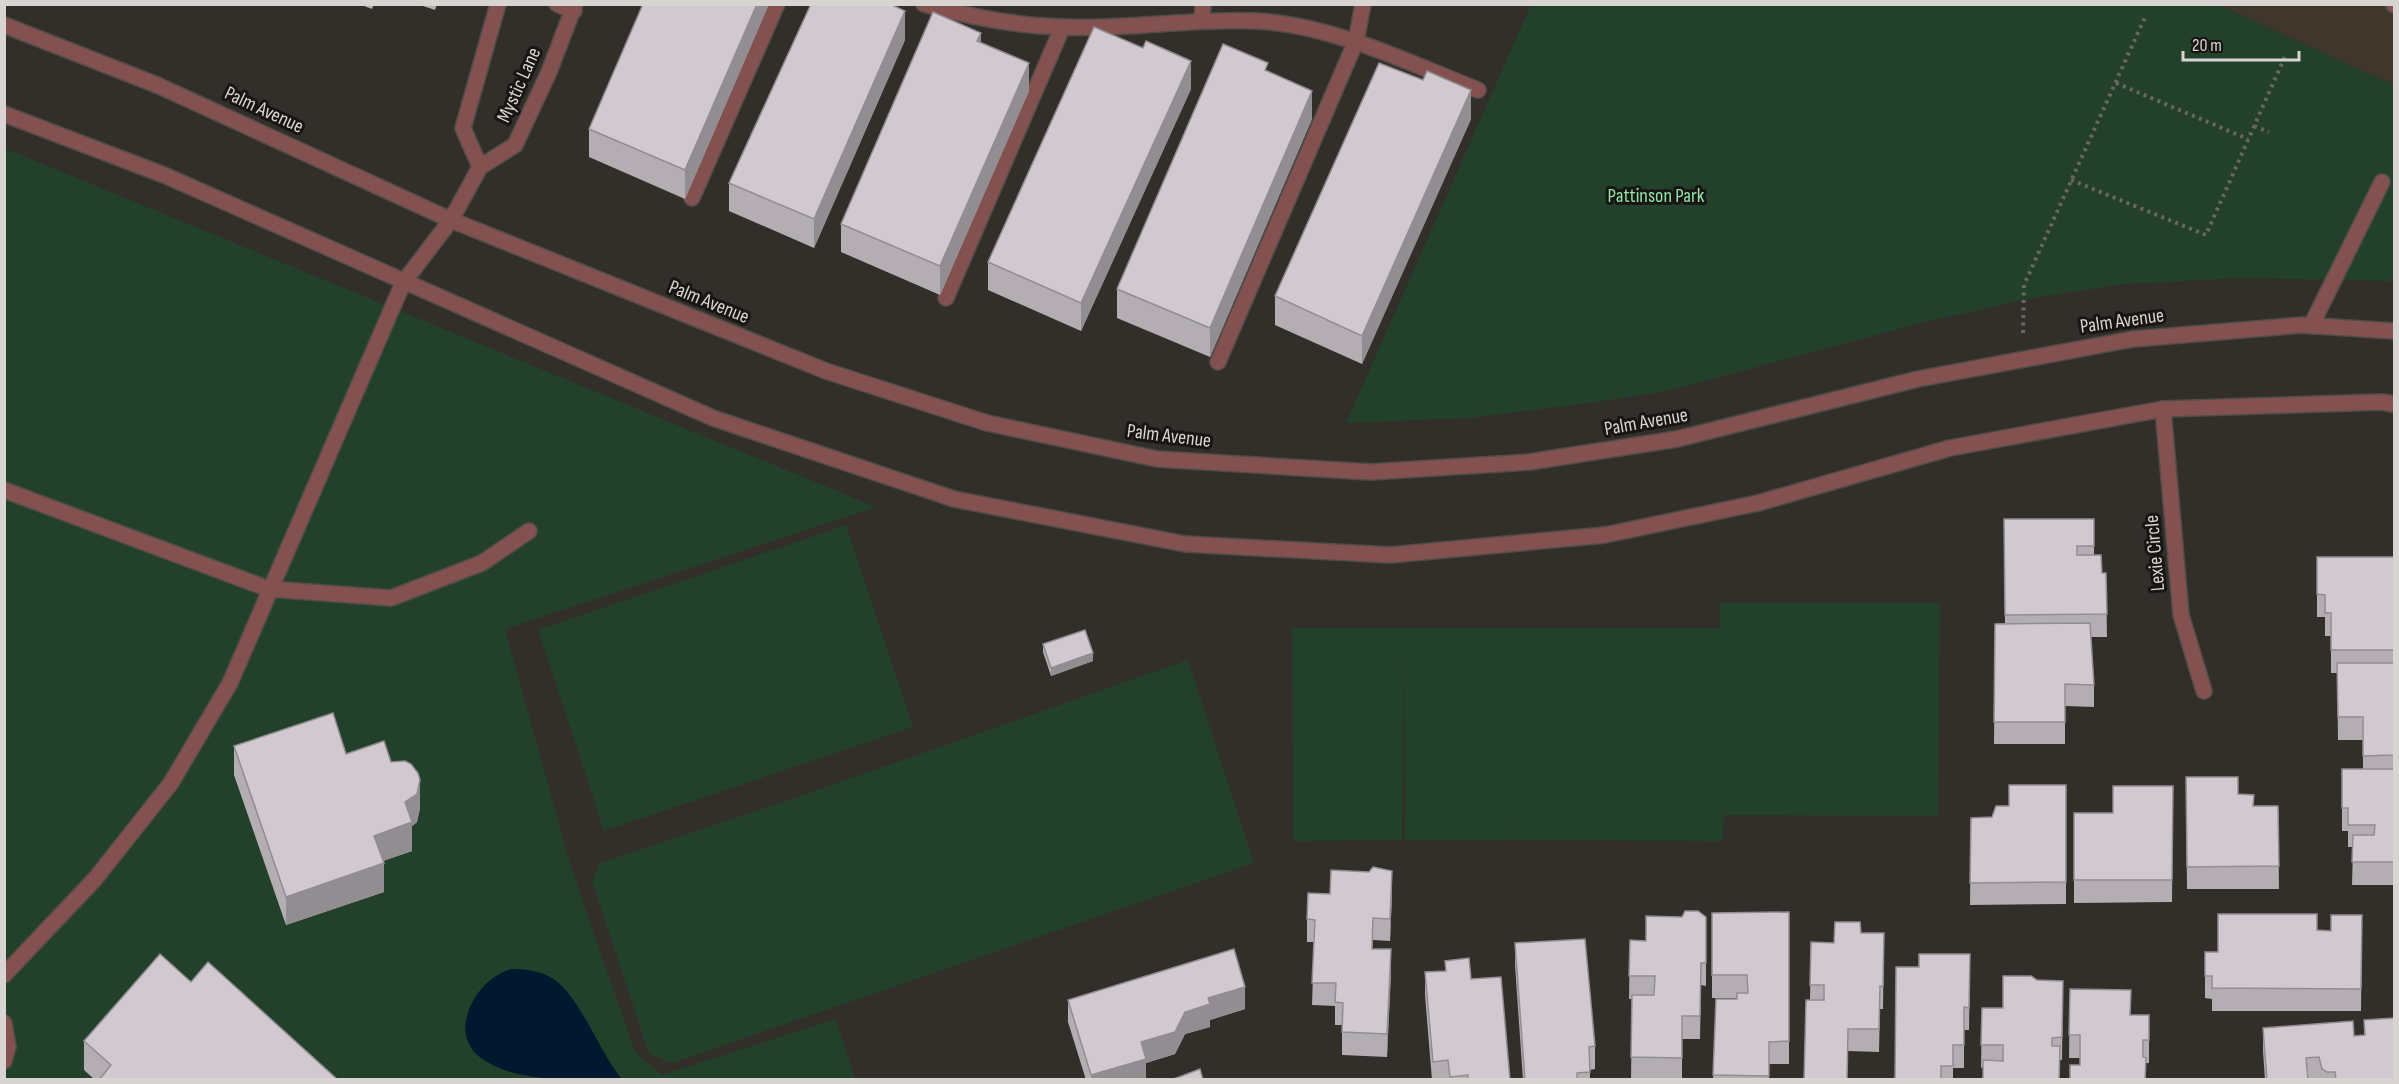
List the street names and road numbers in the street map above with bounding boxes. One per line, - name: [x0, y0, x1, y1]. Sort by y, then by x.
- street label: Mystic Lane: [492, 44, 546, 126]
- street label: Palm Avenue: [221, 81, 307, 139]
- street label: Palm Avenue: [665, 275, 753, 329]
- street label: Palm Avenue: [2078, 303, 2166, 339]
- street label: Palm Avenue: [1602, 403, 1690, 441]
- street label: Palm Avenue: [1126, 419, 1212, 453]
- street label: Lexie Circle: [2140, 514, 2170, 592]

